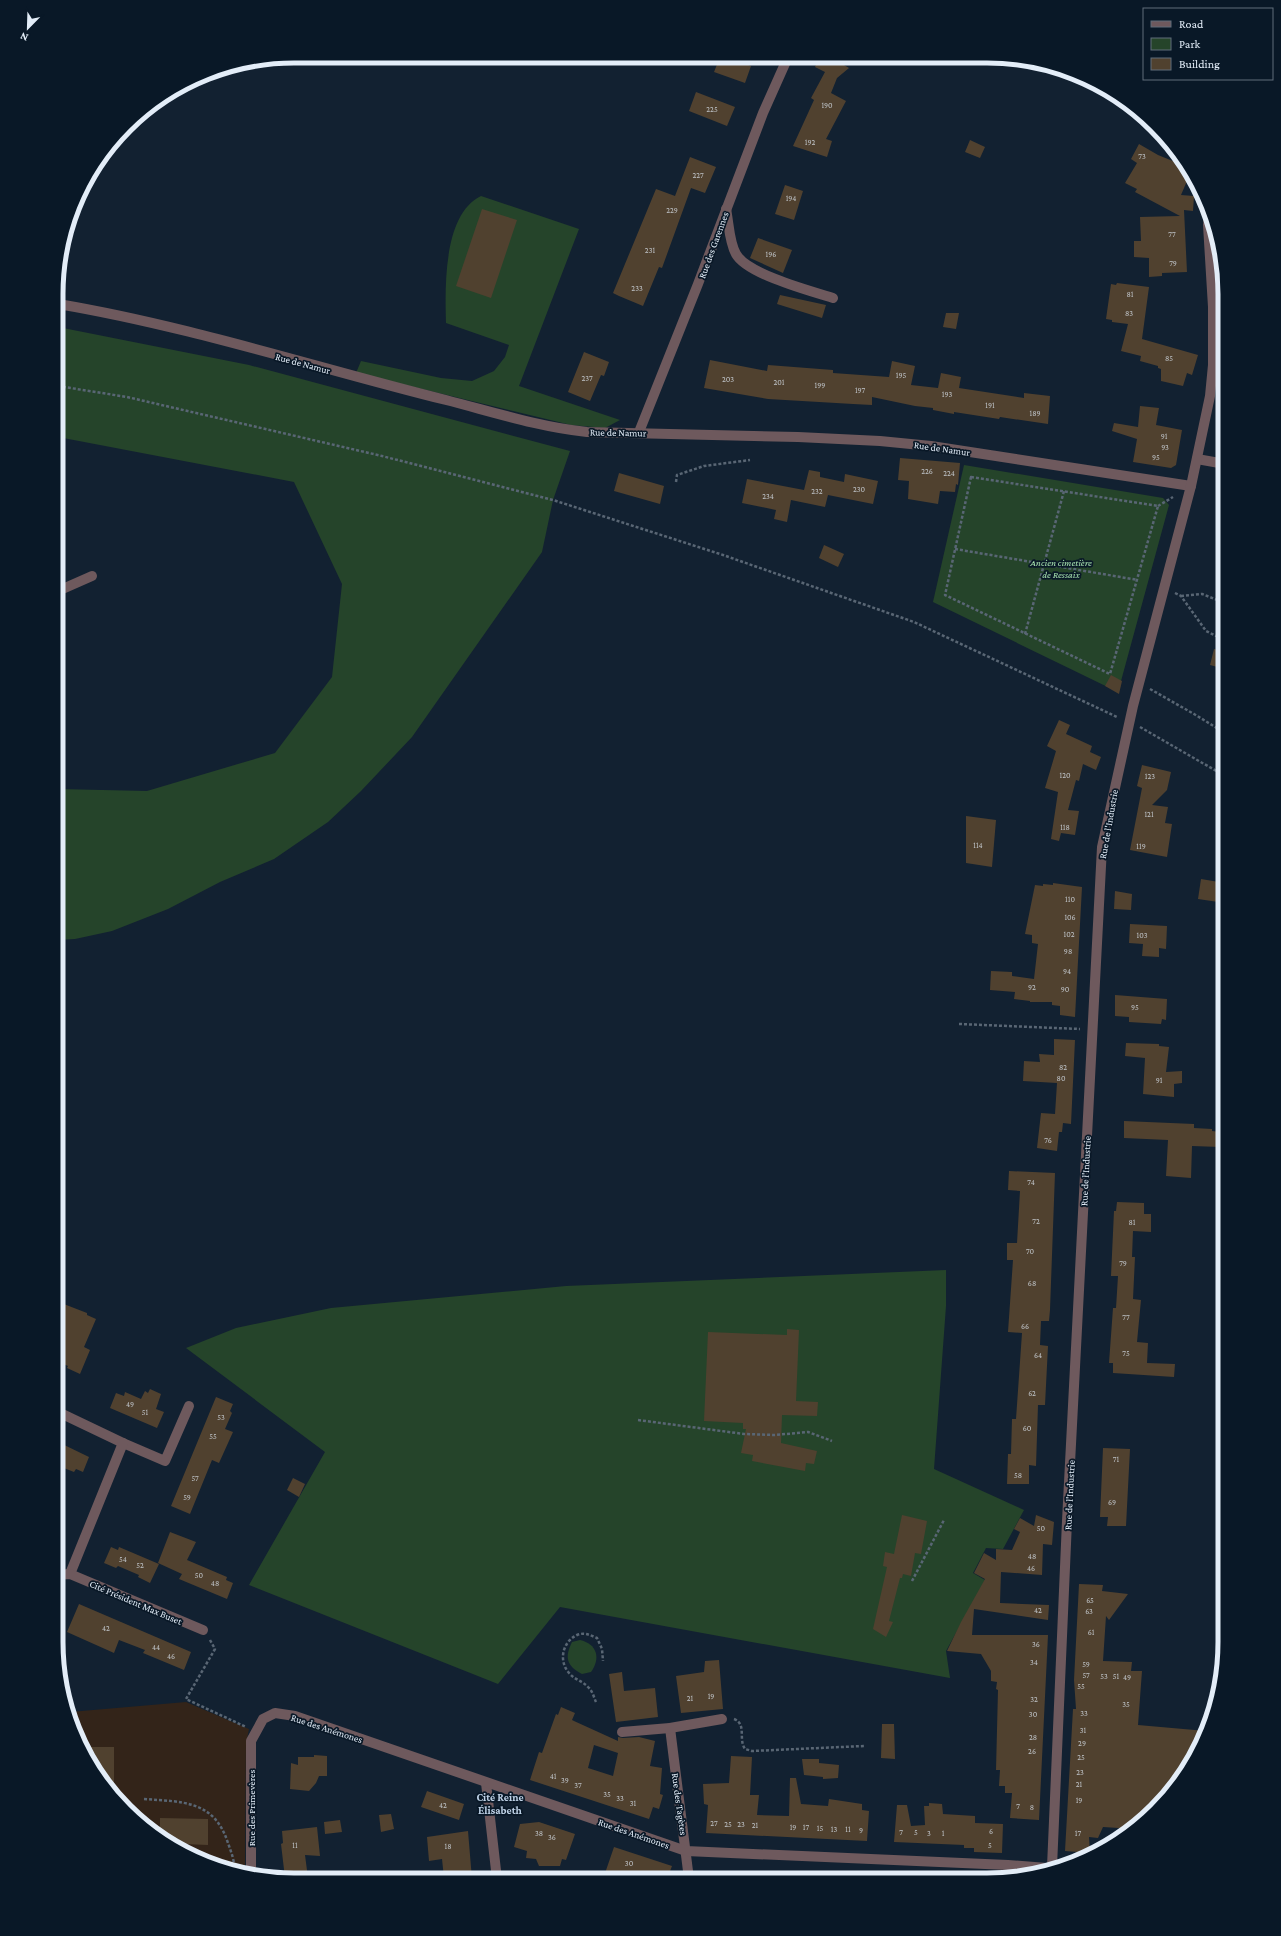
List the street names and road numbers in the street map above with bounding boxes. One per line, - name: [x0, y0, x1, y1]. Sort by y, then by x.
- street label: Rue des Garennes: [696, 210, 731, 280]
- street label: Rue de Namur: [274, 351, 332, 376]
- street label: Rue de Namur: [590, 427, 647, 439]
- street label: Rue de Namur: [913, 439, 971, 458]
- street label: Rue de l'Industrie: [1097, 788, 1120, 860]
- street label: Rue de l'Industrie: [1078, 1135, 1093, 1206]
- street label: Rue de l'Industrie: [1062, 1459, 1077, 1530]
- street label: Cité Président Max Buset: [88, 1578, 184, 1627]
- street label: Rue des Anémones: [290, 1712, 364, 1745]
- street label: Rue des Primevères: [246, 1770, 257, 1846]
- street label: Rue des Tagètes: [670, 1772, 689, 1836]
- street label: Rue des Anémones: [597, 1816, 671, 1851]

